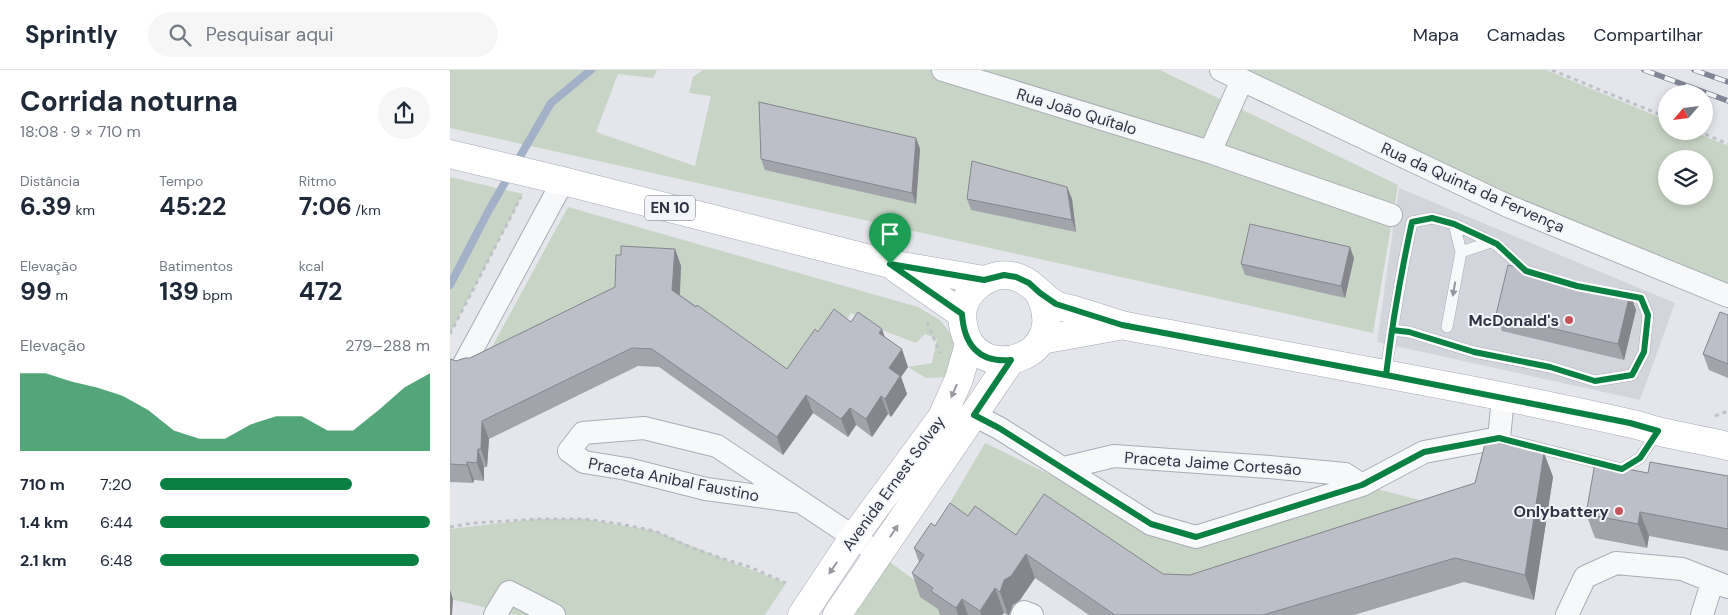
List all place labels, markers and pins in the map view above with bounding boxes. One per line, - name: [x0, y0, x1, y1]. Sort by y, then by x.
- pin: [869, 213, 911, 264]
- place label: McDonald's: [1468, 310, 1559, 331]
- marker: McDonald's: [1563, 314, 1575, 326]
- place label: Onlybattery: [1513, 501, 1609, 522]
- marker: Onlybattery: [1613, 505, 1625, 517]

